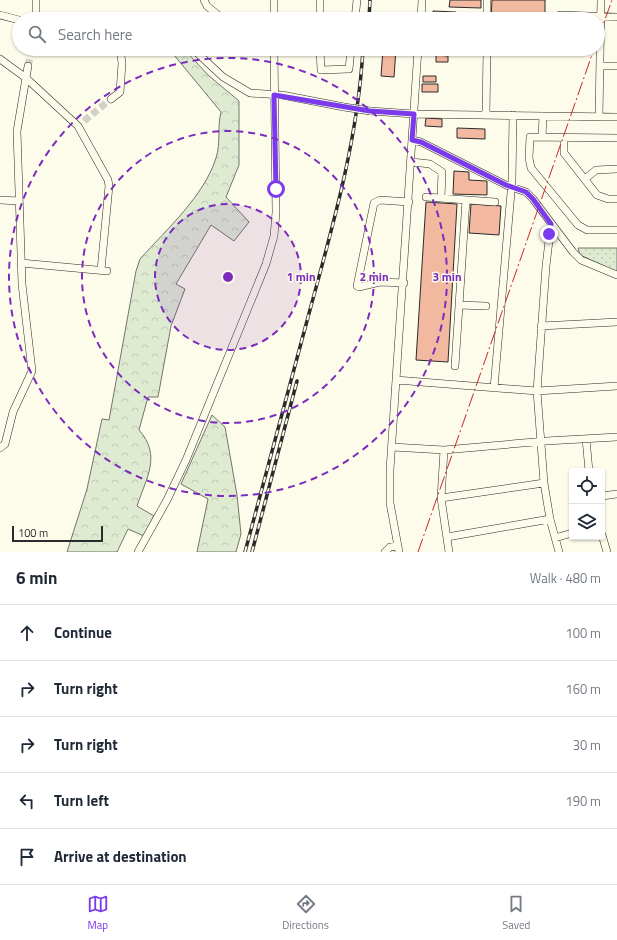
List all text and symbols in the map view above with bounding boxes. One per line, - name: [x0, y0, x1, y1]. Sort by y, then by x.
- search box: [12, 12, 605, 56]
- icon: search: [26, 23, 48, 45]
- text: Search here: [58, 23, 132, 46]
- route start: [267, 180, 285, 198]
- route end: [540, 225, 558, 243]
- text: 1 min: [286, 267, 316, 286]
- text: 2 min: [359, 267, 389, 286]
- text: 3 min: [432, 267, 462, 286]
- centre of rings: [221, 270, 235, 284]
- map controls: [569, 468, 605, 540]
- button: locate: [569, 468, 605, 504]
- button: layers: [569, 504, 605, 540]
- scale bar: [12, 524, 103, 543]
- text: 100 m: [18, 525, 48, 541]
- text: 6 min: [16, 565, 57, 591]
- text: Walk · 480 m: [530, 568, 601, 588]
- text: Continue: [54, 621, 112, 644]
- icon: ahead: [16, 622, 38, 644]
- text: 100 m: [565, 623, 601, 643]
- text: Turn right: [54, 677, 118, 700]
- icon: right: [16, 678, 38, 700]
- text: 160 m: [565, 679, 601, 699]
- text: Turn right: [54, 733, 118, 756]
- icon: right: [16, 734, 38, 756]
- text: 30 m: [573, 735, 601, 755]
- text: Turn left: [54, 789, 109, 812]
- icon: left: [16, 790, 38, 812]
- text: 190 m: [565, 791, 601, 811]
- text: Arrive at destination: [54, 845, 187, 868]
- icon: arrive: [16, 846, 38, 868]
- tab: Map: [87, 893, 109, 933]
- tab: Directions: [282, 893, 329, 933]
- tab: Saved: [502, 893, 530, 933]

